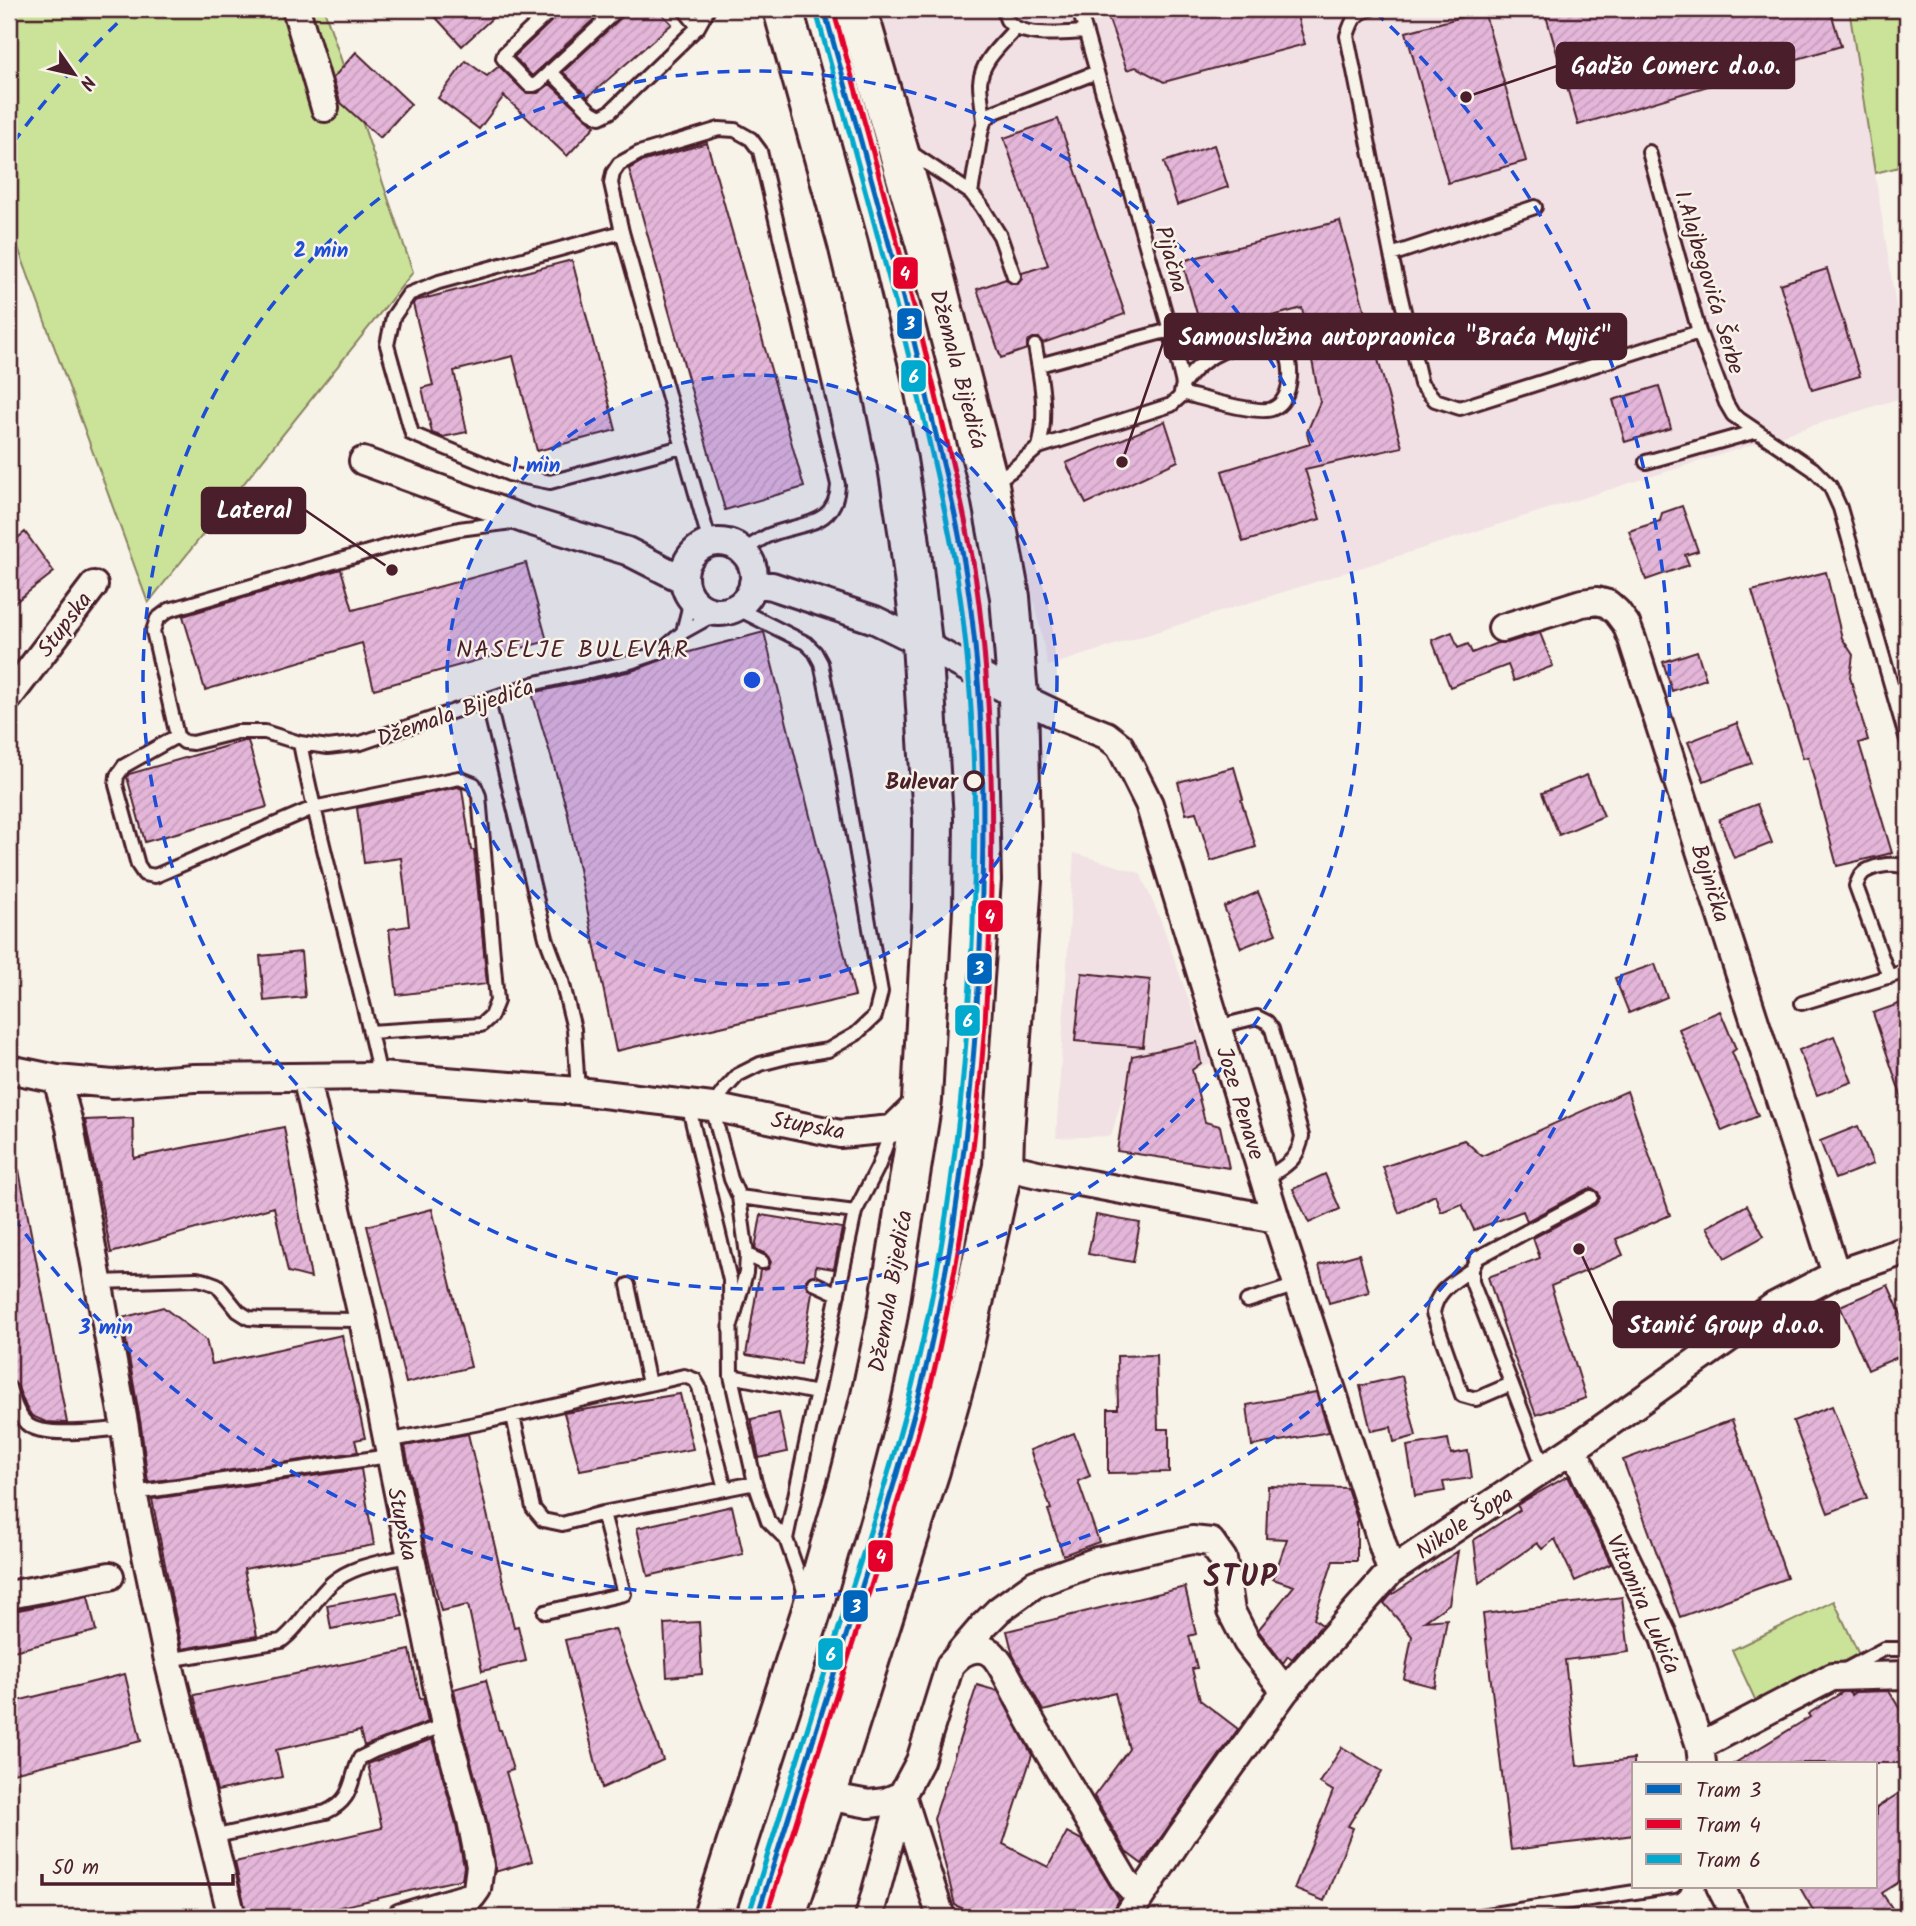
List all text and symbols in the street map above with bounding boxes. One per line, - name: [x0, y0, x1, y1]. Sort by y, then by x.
- north arrow: [38, 38, 108, 108]
- callout: Gadžo Comerc d.o.o.: [1557, 43, 1794, 88]
- text: Gadžo Comerc d.o.o.: [1571, 48, 1781, 87]
- text: N: [71, 69, 102, 96]
- street label: I.Alajbegovića Šerbe: [1663, 186, 1753, 379]
- street label: Pijačna: [1143, 222, 1197, 297]
- text: 2 min: [294, 235, 348, 268]
- line badge: 4: [892, 256, 919, 290]
- text: 4: [900, 260, 911, 290]
- street label: Džemala Bijedića: [918, 286, 996, 453]
- line badge: 3: [896, 307, 923, 340]
- text: 3: [904, 310, 915, 340]
- callout: Samouslužna autopraonica "Braća Mujić": [1165, 314, 1626, 359]
- text: Samouslužna autopraonica "Braća Mujić": [1179, 319, 1611, 358]
- line badge: 6: [900, 359, 927, 393]
- text: 6: [909, 363, 919, 393]
- text: 1 min: [512, 450, 560, 483]
- callout: Lateral: [202, 488, 305, 533]
- text: Lateral: [216, 492, 292, 531]
- street label: Stupska: [29, 585, 102, 666]
- district label: NASELJE BULEVAR: [456, 631, 690, 670]
- centre of rings: [740, 668, 764, 692]
- street label: Džemala Bijedića: [372, 670, 539, 758]
- place label: Bulevar: [885, 765, 960, 801]
- marker: Bulevar: [964, 771, 984, 791]
- street label: Bojnička: [1680, 840, 1739, 927]
- line badge: 4: [977, 899, 1004, 933]
- text: 4: [985, 903, 996, 933]
- line badge: 3: [966, 952, 993, 985]
- text: 3: [973, 955, 984, 985]
- line badge: 6: [954, 1004, 981, 1037]
- text: 6: [963, 1007, 973, 1037]
- street label: Joze Penave: [1205, 1042, 1273, 1165]
- street label: Stupska: [768, 1103, 847, 1151]
- street label: Džemala Bijedića: [860, 1207, 924, 1375]
- callout: Stanić Group d.o.o.: [1614, 1302, 1839, 1347]
- text: Stanić Group d.o.o.: [1628, 1307, 1824, 1346]
- text: 3 min: [78, 1312, 133, 1345]
- street label: Nikole Šopa: [1409, 1477, 1522, 1570]
- street label: Stupska: [376, 1484, 426, 1565]
- street label: Vitomira Lukića: [1595, 1529, 1689, 1680]
- line badge: 4: [867, 1539, 894, 1573]
- text: 4: [876, 1543, 887, 1573]
- district label: STUP: [1203, 1554, 1279, 1602]
- line badge: 3: [842, 1589, 869, 1623]
- text: 3: [850, 1593, 861, 1623]
- line badge: 6: [817, 1637, 844, 1671]
- text: 6: [826, 1641, 836, 1671]
- legend: [1632, 1762, 1878, 1888]
- text: Tram 3: [1696, 1775, 1761, 1808]
- text: Tram 4: [1696, 1810, 1761, 1843]
- scale bar: [42, 1842, 233, 1886]
- text: Tram 6: [1696, 1845, 1761, 1878]
- text: 50 m: [52, 1852, 99, 1885]

